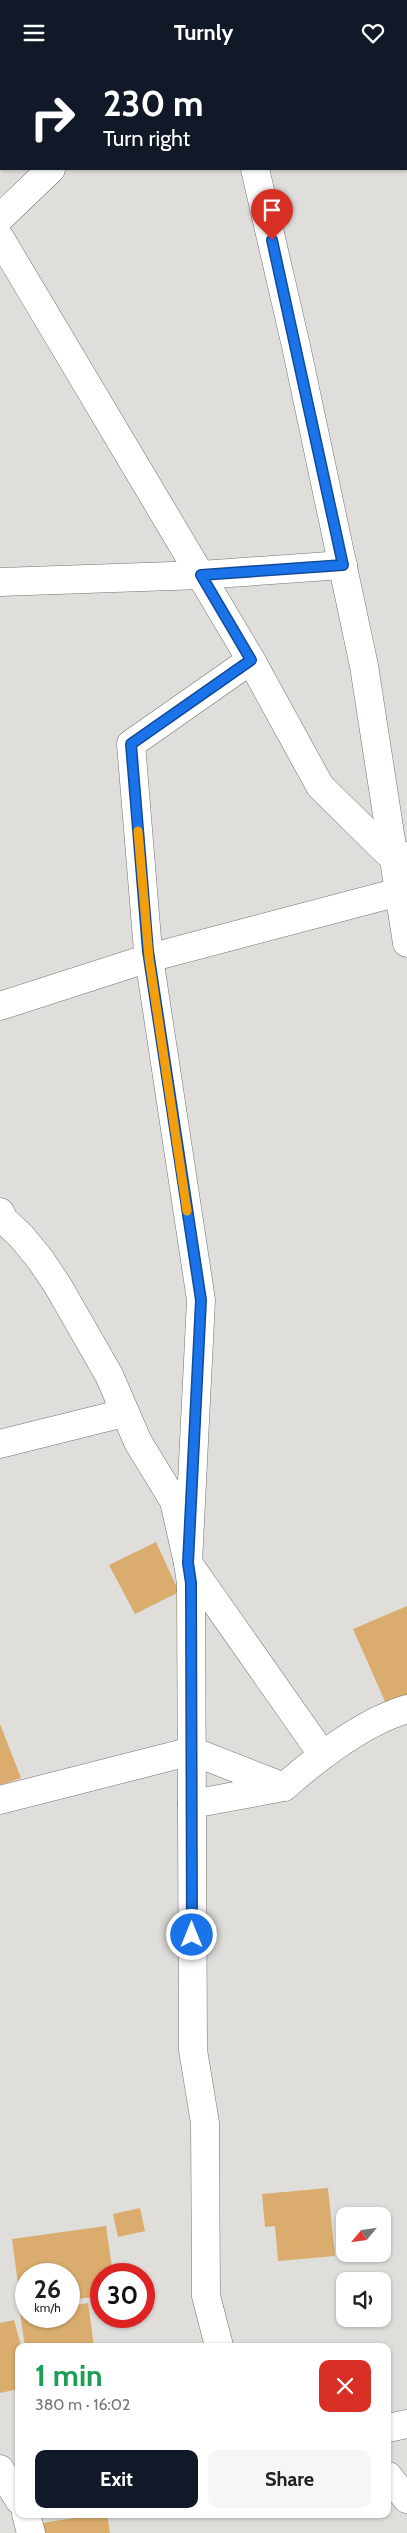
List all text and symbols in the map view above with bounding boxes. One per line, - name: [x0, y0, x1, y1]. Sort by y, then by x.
- icon: menu: [20, 19, 48, 47]
- text: Turnly: [174, 19, 233, 46]
- icon: heart: [359, 19, 387, 47]
- text: 230 m: [103, 82, 203, 125]
- icon: right: [20, 85, 85, 150]
- text: Turn right: [103, 125, 190, 152]
- pin: [251, 189, 293, 240]
- icon: arrive: [258, 196, 286, 224]
- position arrow: [165, 1908, 217, 1960]
- north arrow: [336, 2207, 391, 2263]
- map controls: [336, 2207, 391, 2327]
- speed limit sign: 30: [90, 2263, 155, 2328]
- button: sound: [336, 2272, 391, 2327]
- text: 26: [34, 2274, 61, 2304]
- text: km/h: [34, 2300, 61, 2315]
- text: 1 min: [35, 2357, 103, 2394]
- button: close: [319, 2360, 371, 2412]
- text: 380 m · 16:02: [35, 2395, 130, 2414]
- button: Exit: [35, 2450, 198, 2508]
- button: Share: [208, 2450, 371, 2508]

